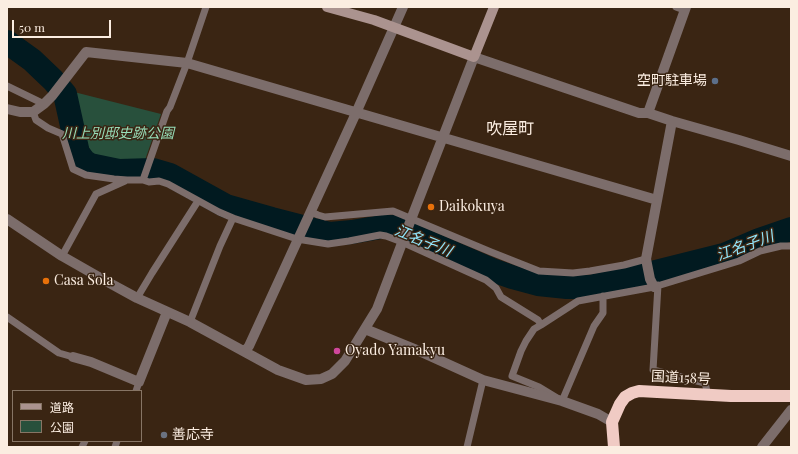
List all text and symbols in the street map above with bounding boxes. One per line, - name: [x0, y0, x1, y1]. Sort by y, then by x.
- scale bar: [14, 12, 113, 38]
- text: 50 m: [19, 19, 45, 35]
- place label: 空町駐車場: [637, 73, 707, 89]
- marker: 空町駐車場: [710, 76, 720, 86]
- district label: 吹屋町: [486, 119, 534, 139]
- park label: 川上別邸史跡公園: [62, 126, 174, 142]
- place label: Daikokuya: [439, 199, 505, 215]
- marker: Daikokuya: [426, 202, 436, 212]
- water label: 江名子川: [392, 221, 454, 261]
- water label: 江名子川: [714, 227, 776, 265]
- place label: Casa Sola: [54, 273, 113, 289]
- marker: Casa Sola: [41, 276, 51, 286]
- place label: Oyado Yamakyu: [345, 343, 445, 359]
- marker: Oyado Yamakyu: [332, 346, 342, 356]
- street label: 国道158号: [651, 368, 711, 388]
- legend: [12, 390, 142, 442]
- text: 道路: [50, 399, 74, 415]
- text: 公園: [50, 419, 74, 435]
- place label: 善応寺: [172, 427, 214, 443]
- marker: 善応寺: [159, 430, 169, 440]

